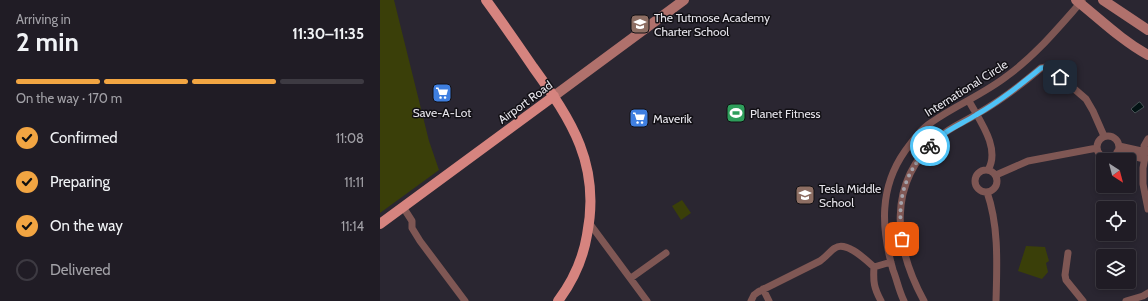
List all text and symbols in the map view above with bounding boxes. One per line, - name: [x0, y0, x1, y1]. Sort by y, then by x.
- place label: The Tutmose Academy Charter School: [654, 10, 770, 39]
- text: Arriving in: [16, 11, 71, 27]
- school or university icon: The Tutmose Academy Charter School: [629, 13, 651, 35]
- text: 11:30–11:35: [292, 25, 364, 43]
- text: 2 min: [16, 26, 79, 58]
- street label: International Circle: [922, 56, 1010, 120]
- pin: [1043, 60, 1077, 94]
- icon: home: [1049, 66, 1071, 88]
- street label: Airport Road: [495, 77, 555, 127]
- supermarket icon: Save-A-Lot: [431, 82, 453, 104]
- text: On the way · 170 m: [16, 90, 122, 106]
- sports icon: Planet Fitness: [725, 102, 747, 124]
- place label: Save-A-Lot: [413, 105, 471, 120]
- place label: Planet Fitness: [750, 106, 821, 121]
- supermarket icon: Maverik: [628, 107, 650, 129]
- place label: Maverik: [653, 111, 692, 126]
- courier: [910, 126, 950, 166]
- icon: check: [16, 127, 38, 149]
- text: Confirmed: [50, 129, 118, 147]
- text: 11:08: [336, 130, 364, 146]
- icon: bike: [919, 135, 941, 157]
- north arrow: [1096, 153, 1136, 193]
- map controls: [1096, 153, 1136, 289]
- icon: check: [16, 171, 38, 193]
- text: Preparing: [50, 173, 110, 191]
- text: 11:11: [344, 174, 364, 190]
- place label: Tesla Middle School: [819, 181, 881, 210]
- school or university icon: Tesla Middle School: [794, 184, 816, 206]
- button: locate: [1096, 201, 1136, 241]
- icon: check: [16, 215, 38, 237]
- text: On the way: [50, 217, 123, 235]
- text: 11:14: [341, 218, 364, 234]
- pin: [885, 222, 919, 256]
- icon: bag: [891, 228, 913, 250]
- button: layers: [1096, 249, 1136, 289]
- text: Delivered: [50, 261, 111, 279]

